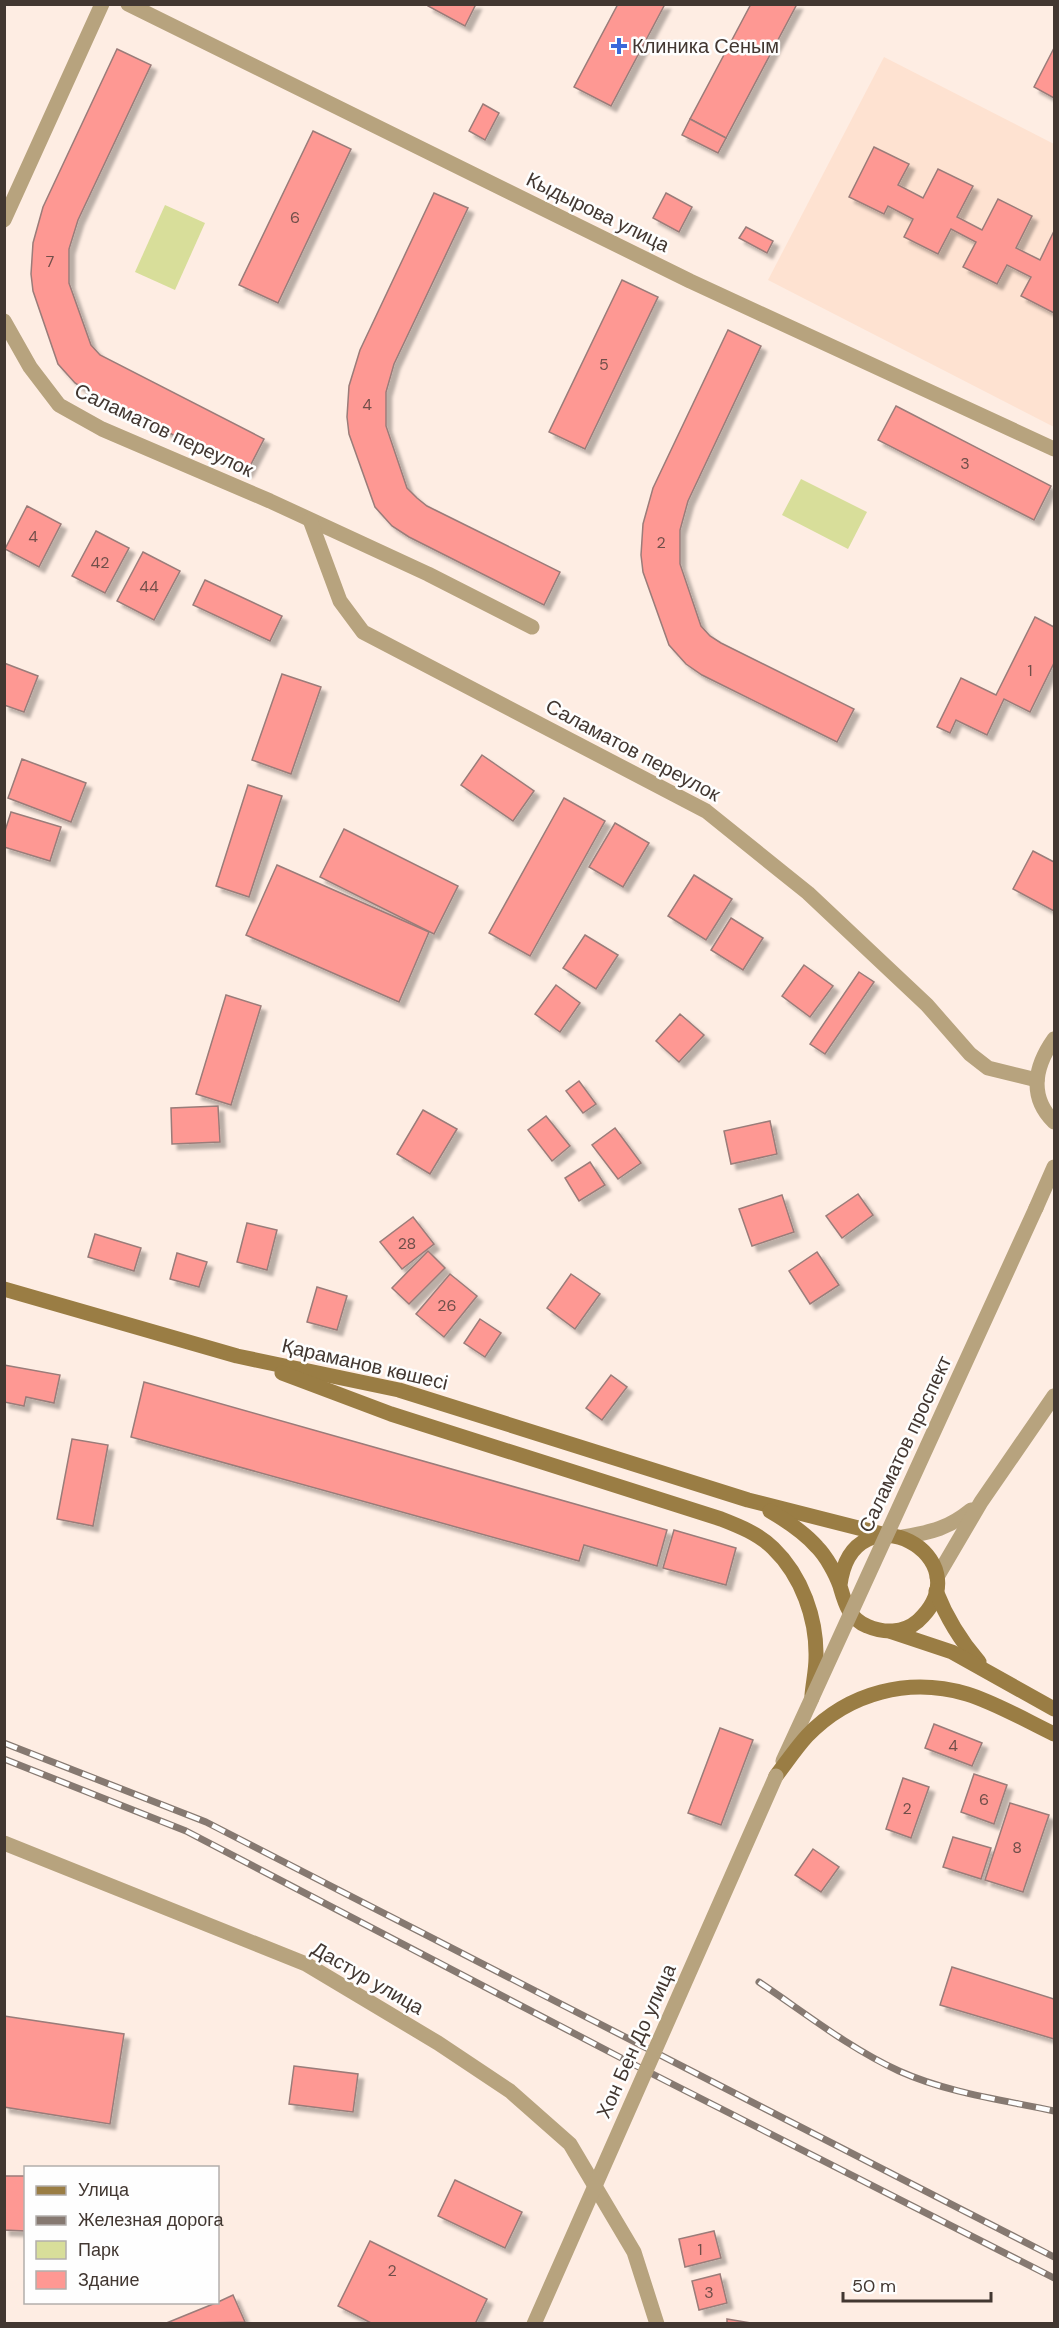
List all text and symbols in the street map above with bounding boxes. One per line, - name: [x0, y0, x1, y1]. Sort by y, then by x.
- place label: Клиника Сеным: [632, 33, 779, 59]
- marker: Клиника Сеным: [610, 37, 628, 55]
- street label: Кыдырова улица: [522, 166, 675, 258]
- house number: 6: [290, 207, 300, 228]
- house number: 7: [46, 251, 54, 272]
- house number: 5: [599, 354, 609, 375]
- street label: Саламатов переулок: [70, 377, 258, 483]
- house number: 4: [362, 394, 372, 415]
- house number: 3: [960, 453, 970, 474]
- house number: 4: [28, 526, 38, 547]
- house number: 2: [656, 532, 666, 553]
- house number: 42: [91, 552, 109, 573]
- house number: 44: [139, 576, 159, 597]
- house number: 1: [1028, 660, 1033, 681]
- street label: Саламатов переулок: [541, 693, 725, 807]
- house number: 28: [398, 1233, 416, 1254]
- house number: 26: [437, 1295, 457, 1316]
- street label: Қараманов көшесі: [279, 1332, 451, 1396]
- street label: Саламатов проспект: [853, 1351, 957, 1537]
- house number: 4: [948, 1735, 958, 1756]
- house number: 6: [979, 1789, 989, 1810]
- house number: 2: [902, 1798, 912, 1819]
- house number: 8: [1012, 1837, 1022, 1858]
- street label: Дастур улица: [307, 1935, 429, 2021]
- street label: Хон Бен До улица: [590, 1959, 682, 2122]
- legend: [24, 2166, 219, 2304]
- text: Улица: [78, 2178, 130, 2202]
- text: Железная дорога: [78, 2208, 224, 2232]
- text: Парк: [78, 2238, 119, 2262]
- house number: 1: [698, 2239, 703, 2260]
- house number: 2: [387, 2260, 397, 2281]
- scale bar: [843, 2265, 992, 2303]
- text: Здание: [78, 2268, 139, 2292]
- text: 50 m: [852, 2274, 896, 2298]
- house number: 3: [704, 2282, 714, 2303]

